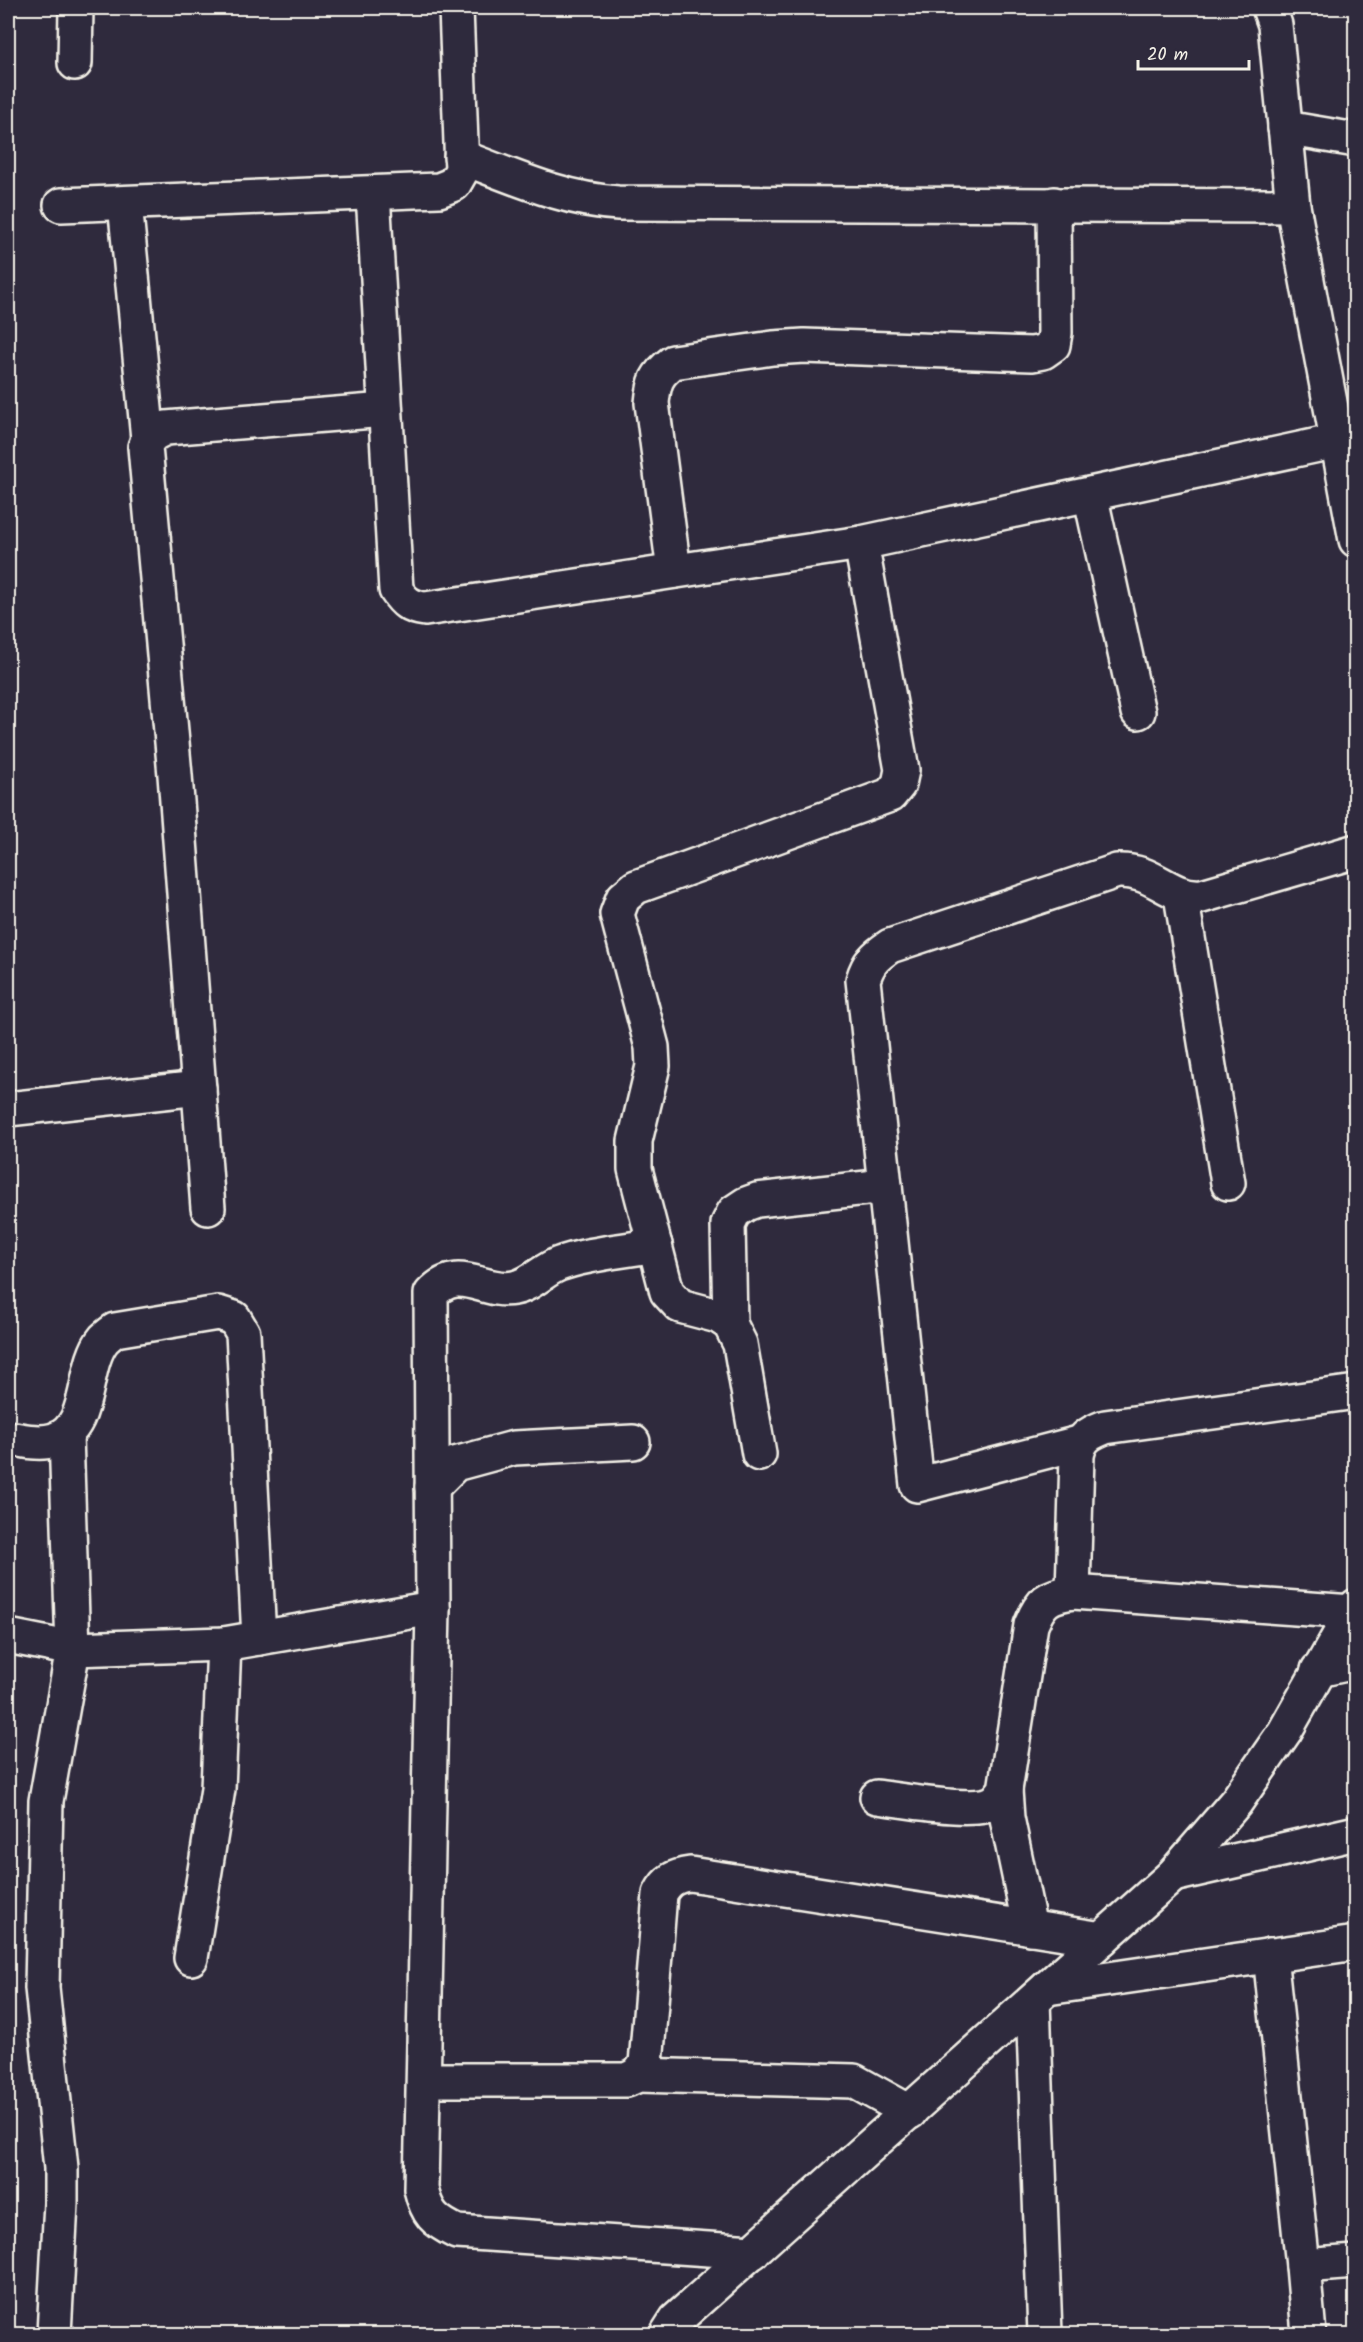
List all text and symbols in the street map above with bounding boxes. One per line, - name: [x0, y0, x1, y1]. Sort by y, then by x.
- scale bar: [1138, 33, 1249, 71]
- text: 20 m: [1147, 41, 1188, 70]

